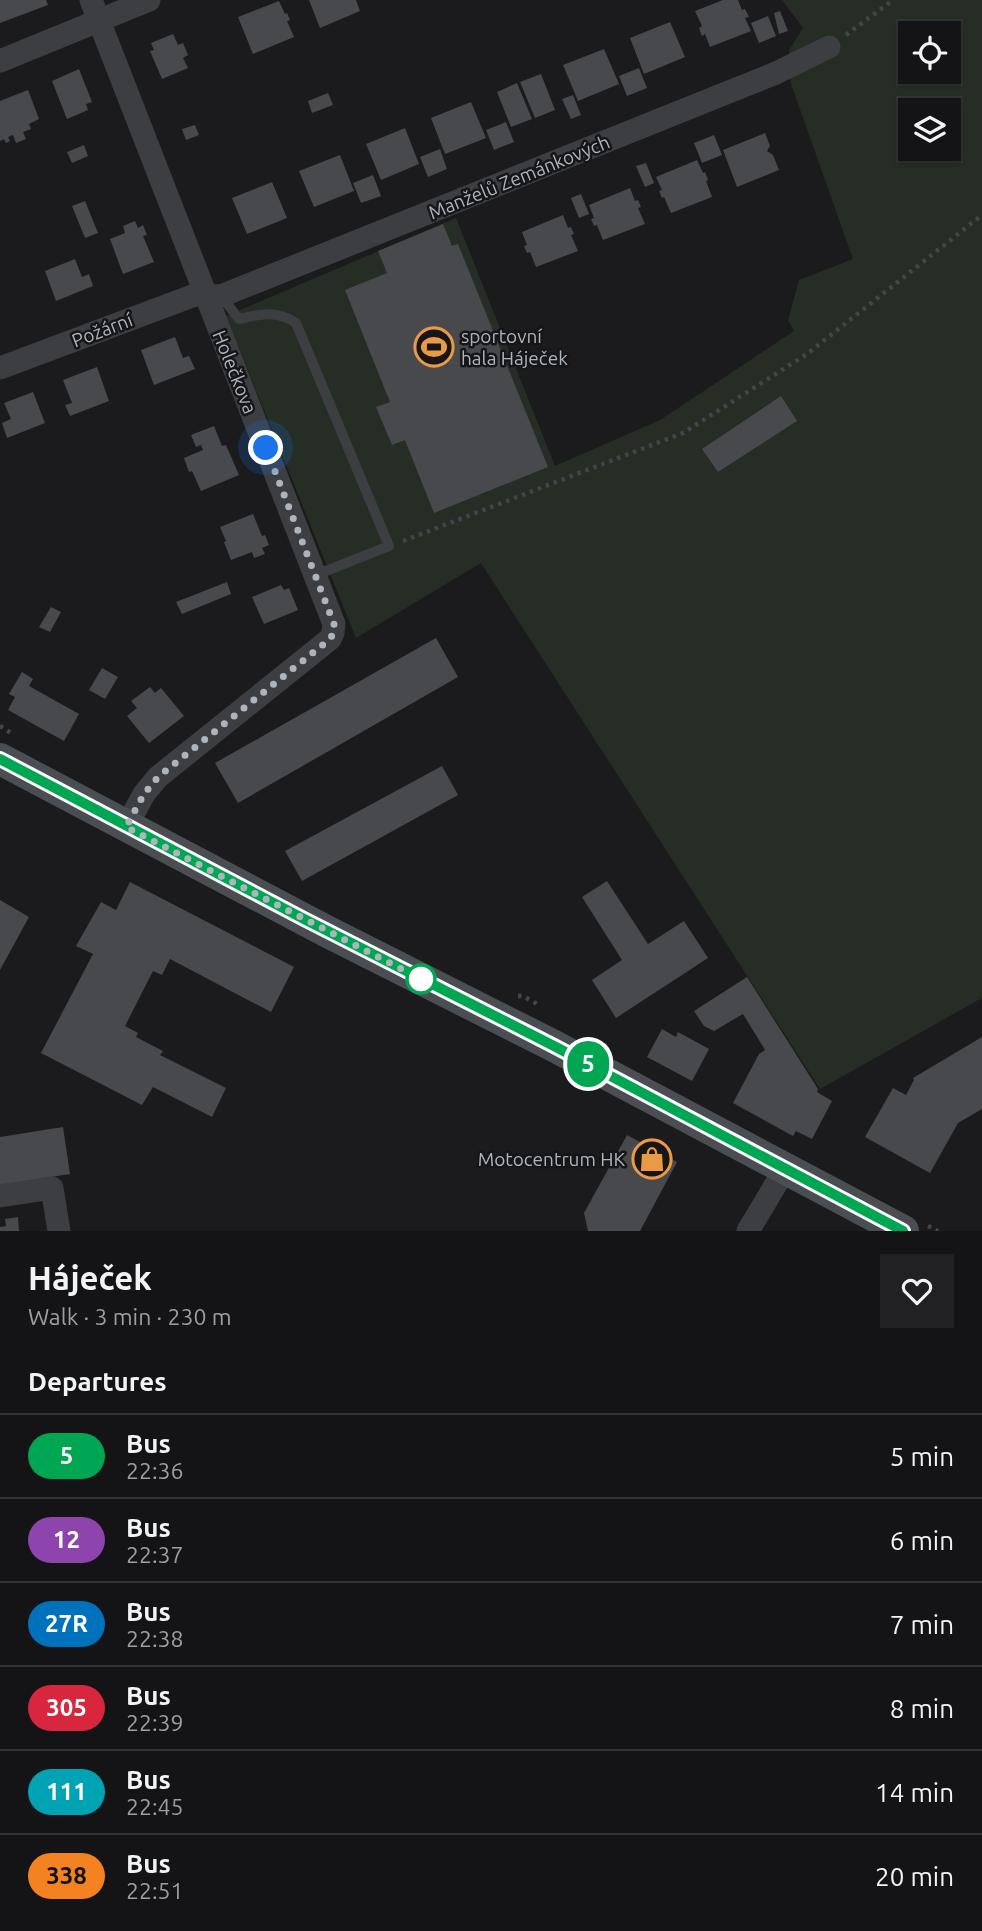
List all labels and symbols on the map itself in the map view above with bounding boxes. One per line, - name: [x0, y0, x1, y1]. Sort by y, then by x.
- street label: Manželů Zemánkových: [425, 131, 613, 223]
- street label: Požární: [69, 308, 136, 352]
- place label: sportovní hala Háječek: [461, 325, 568, 369]
- sports icon: sportovní hala Háječek: [413, 326, 455, 368]
- street label: Holečkova: [208, 327, 262, 417]
- your location: [248, 430, 283, 465]
- unlabelled marker: [406, 964, 436, 994]
- line badge: 5: [565, 1041, 611, 1087]
- shop icon: Motocentrum HK: [631, 1138, 673, 1180]
- place label: Motocentrum HK: [478, 1148, 625, 1170]

